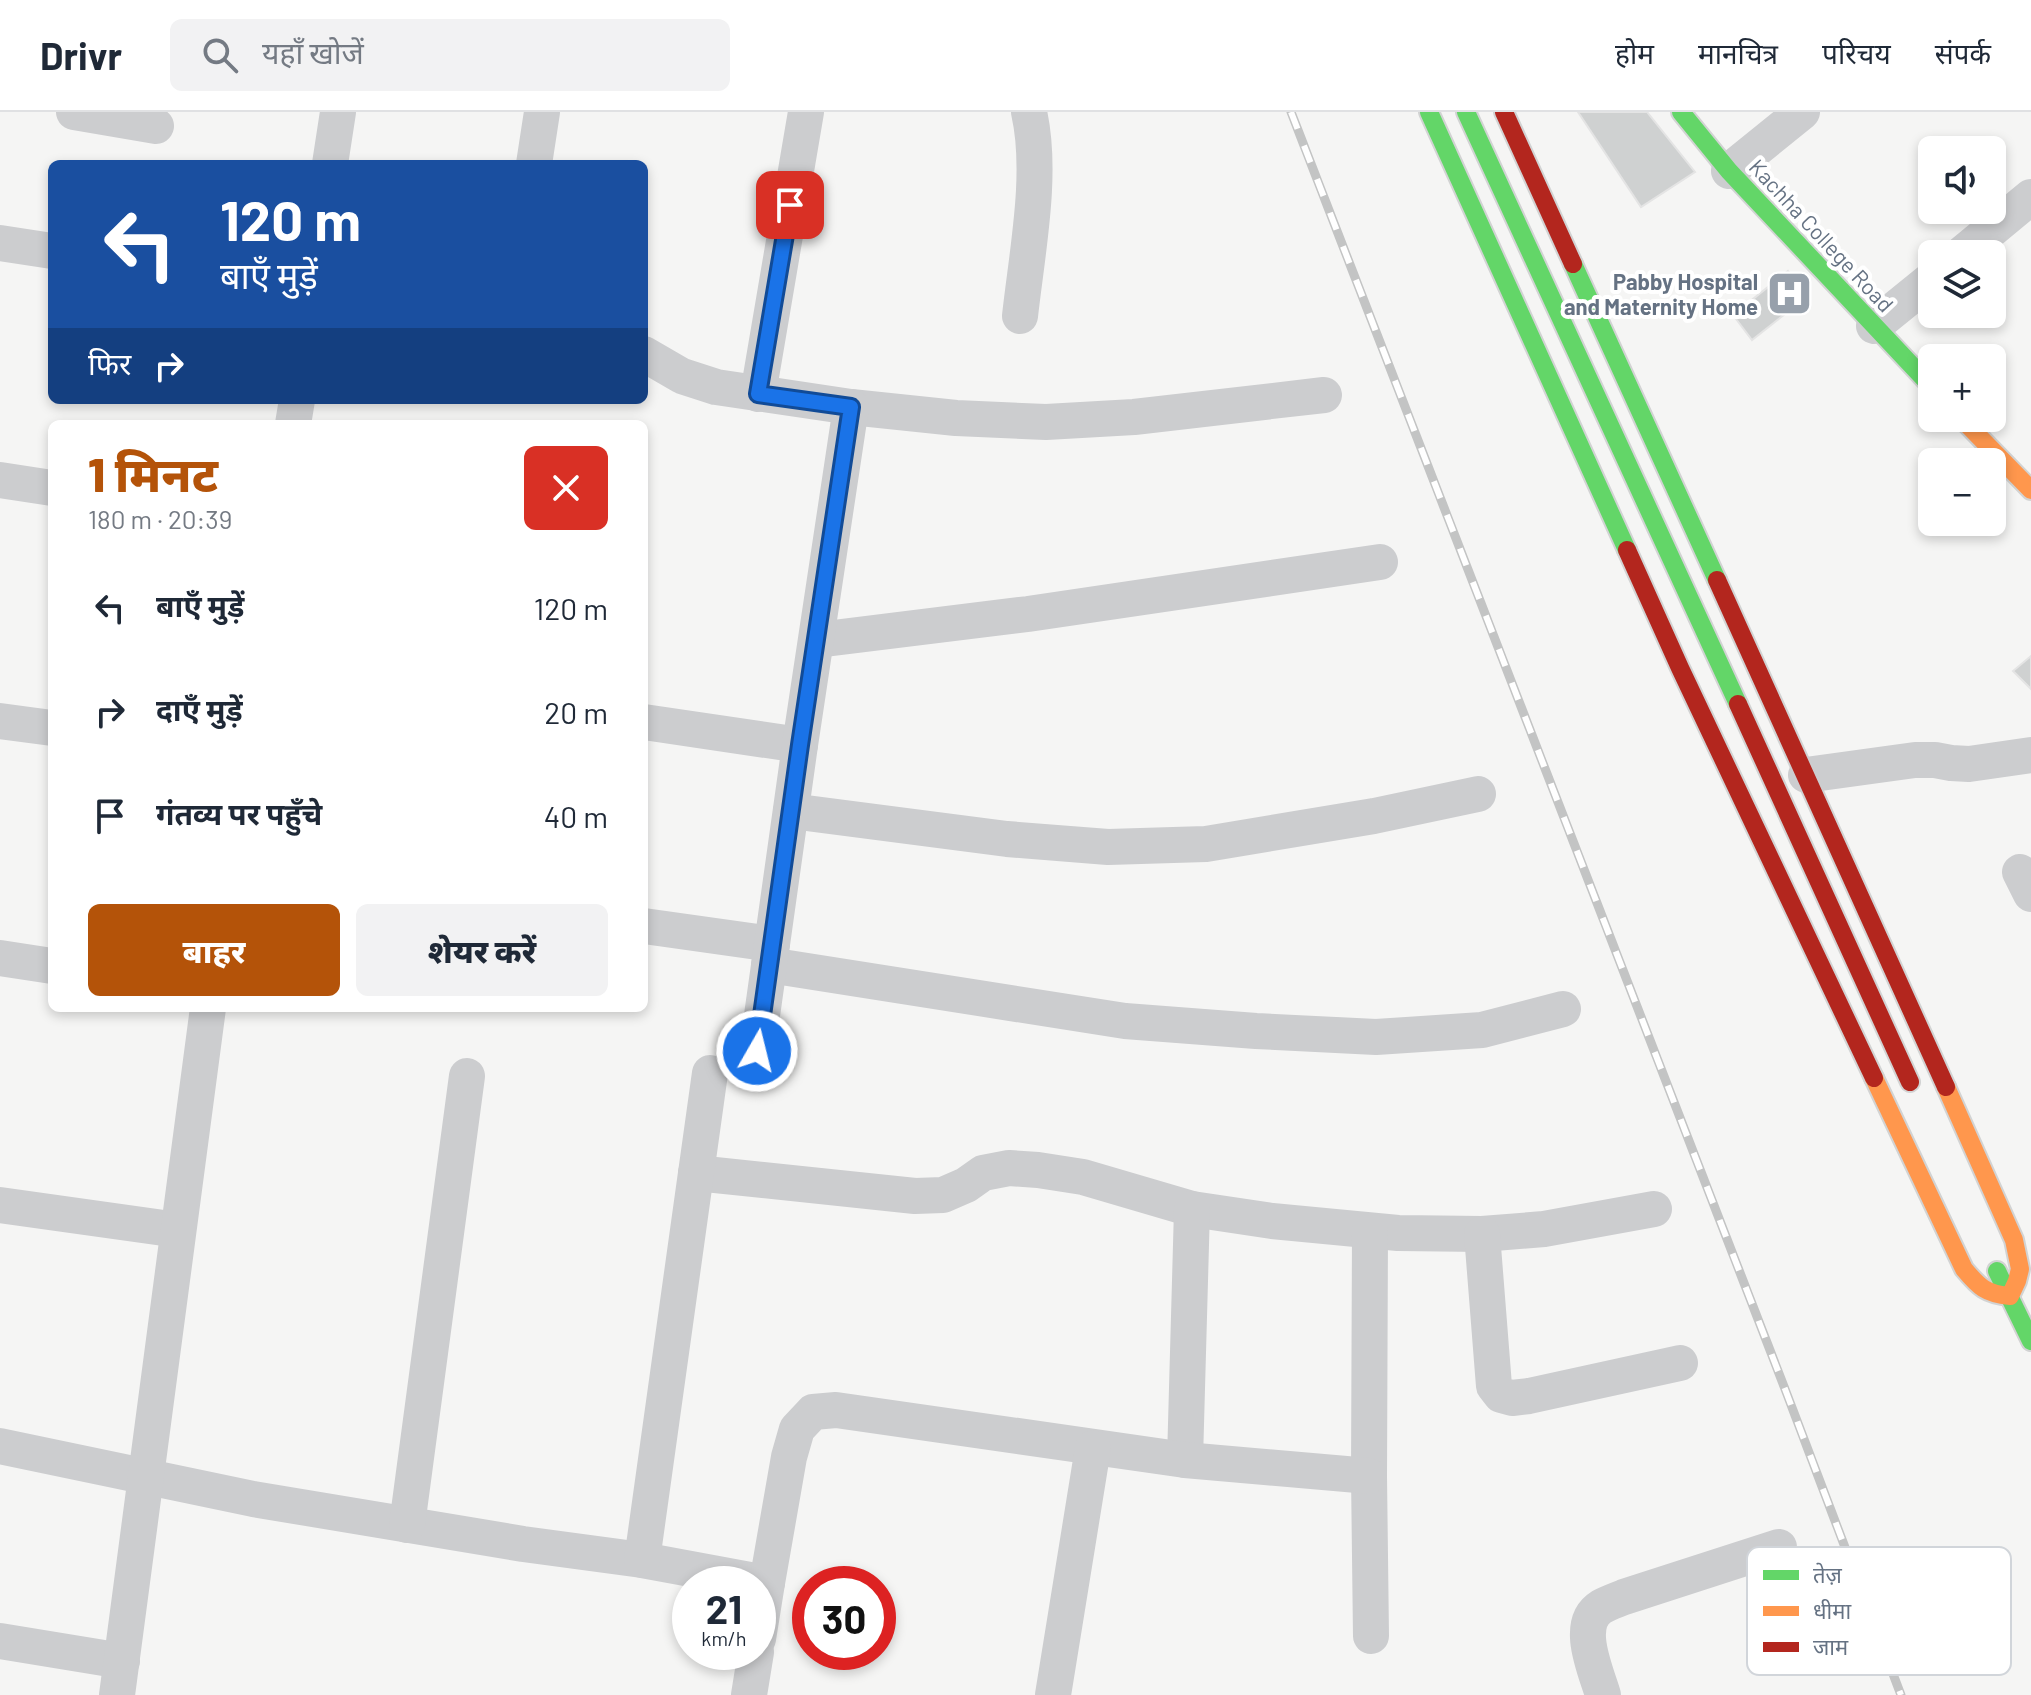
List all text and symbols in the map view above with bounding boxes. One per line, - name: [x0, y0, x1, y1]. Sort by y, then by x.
- search box: [170, 19, 730, 91]
- text: Drivr: [40, 32, 122, 78]
- icon: search: [198, 33, 242, 77]
- text: यहाँ खोजें: [262, 34, 364, 70]
- text: होम: [1615, 36, 1654, 70]
- text: मानचित्र: [1698, 36, 1778, 70]
- text: परिचय: [1822, 36, 1891, 70]
- text: संपर्क: [1935, 36, 1991, 70]
- map controls: [1918, 136, 2006, 536]
- button: sound: [1918, 136, 2006, 224]
- street label: Kachha College Road: [1745, 153, 1899, 317]
- pin: [756, 171, 824, 239]
- icon: arrive: [768, 183, 812, 227]
- text: 120 m: [220, 185, 361, 252]
- icon: left: [88, 192, 192, 296]
- button: layers: [1918, 240, 2006, 328]
- text: बाएँ मुड़ें: [220, 253, 318, 296]
- place label: Pabby Hospital and Maternity Home: [1564, 268, 1758, 319]
- hospital icon: Pabby Hospital and Maternity Home: [1765, 270, 1813, 318]
- icon: right: [147, 344, 191, 388]
- button: +: [1918, 344, 2006, 432]
- text: फिर: [88, 345, 131, 381]
- text: 1 मिनट: [88, 444, 218, 502]
- button: close: [524, 446, 608, 530]
- button: −: [1918, 448, 2006, 536]
- text: 180 m · 20:39: [88, 503, 232, 534]
- icon: left: [88, 586, 132, 630]
- text: बाएँ मुड़ें: [156, 587, 244, 623]
- text: 120 m: [534, 590, 608, 626]
- icon: right: [88, 690, 132, 734]
- text: दाएँ मुड़ें: [156, 691, 243, 727]
- text: 20 m: [544, 694, 608, 730]
- icon: arrive: [88, 794, 132, 838]
- text: गंतव्य पर पहुँचे: [156, 795, 322, 831]
- text: 40 m: [544, 798, 608, 834]
- button: बाहर: [88, 904, 340, 996]
- button: शेयर करें: [356, 904, 608, 996]
- position arrow: [715, 1009, 799, 1093]
- legend: [1747, 1547, 2011, 1675]
- text: तेज़: [1813, 1561, 1843, 1587]
- speed limit sign: 30: [792, 1566, 896, 1670]
- text: 21: [706, 1584, 742, 1632]
- text: धीमा: [1813, 1597, 1851, 1623]
- text: km/h: [701, 1626, 747, 1650]
- text: जाम: [1813, 1633, 1849, 1659]

